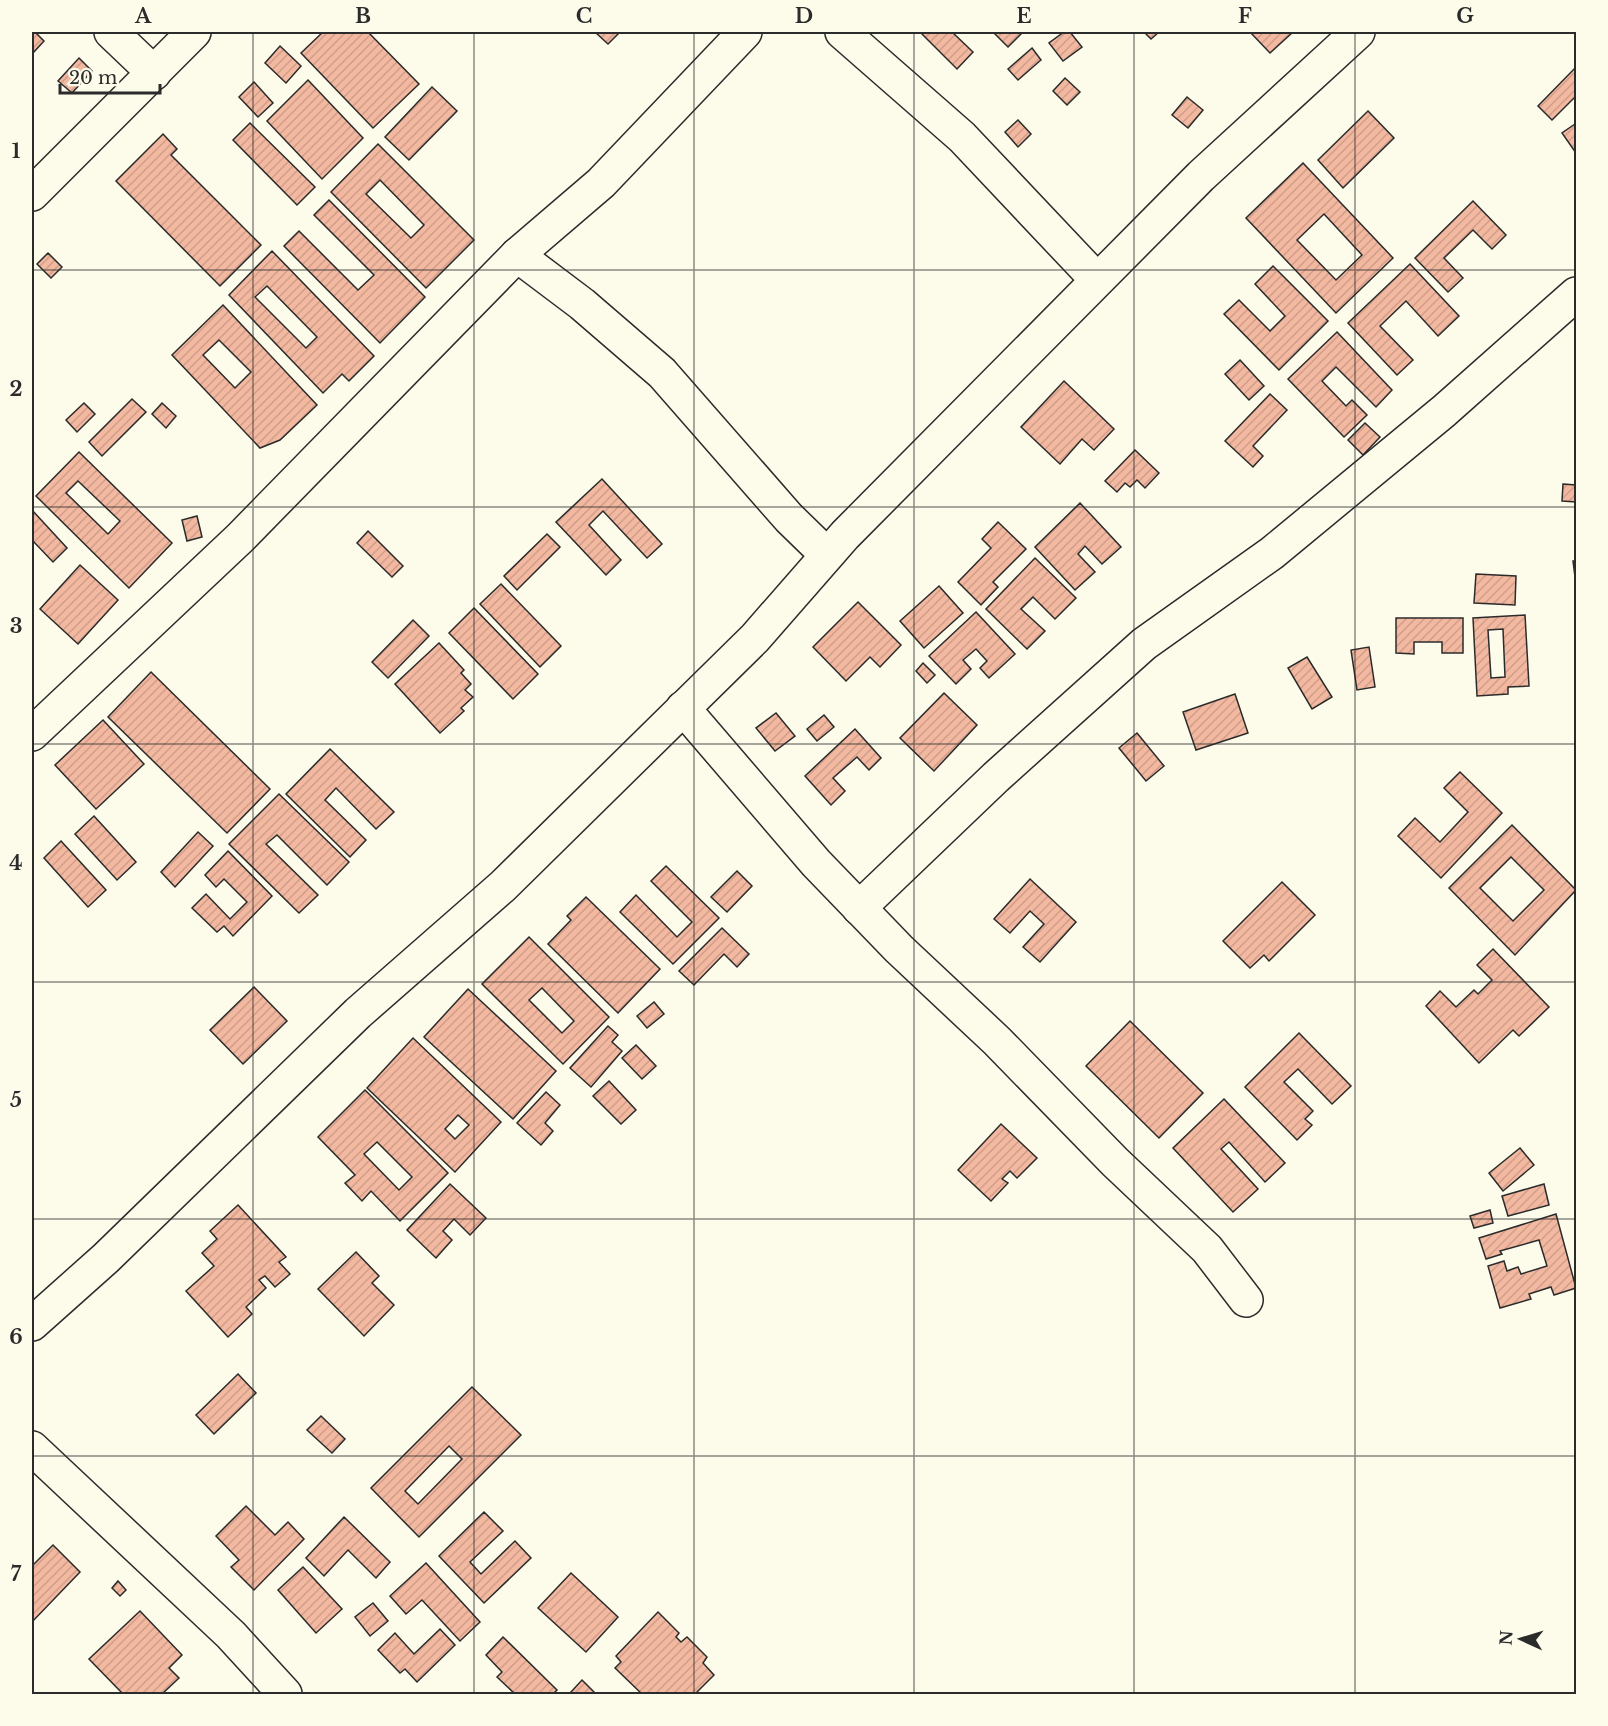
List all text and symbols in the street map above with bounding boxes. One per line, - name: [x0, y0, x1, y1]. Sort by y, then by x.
- text: A: [134, 4, 152, 28]
- text: B: [355, 4, 371, 28]
- text: C: [576, 4, 592, 28]
- text: D: [795, 4, 813, 28]
- text: E: [1016, 4, 1032, 28]
- text: F: [1238, 4, 1252, 28]
- text: G: [1456, 4, 1474, 28]
- scale bar: [60, 57, 160, 95]
- text: 20 m: [69, 67, 117, 89]
- text: 1: [12, 139, 21, 163]
- text: 2: [9, 377, 23, 401]
- text: 3: [10, 614, 22, 638]
- text: 4: [9, 851, 23, 875]
- text: 5: [10, 1088, 22, 1112]
- text: 6: [9, 1325, 23, 1349]
- text: 7: [11, 1562, 22, 1586]
- north arrow: [1491, 1609, 1551, 1669]
- text: N: [1496, 1630, 1517, 1646]

